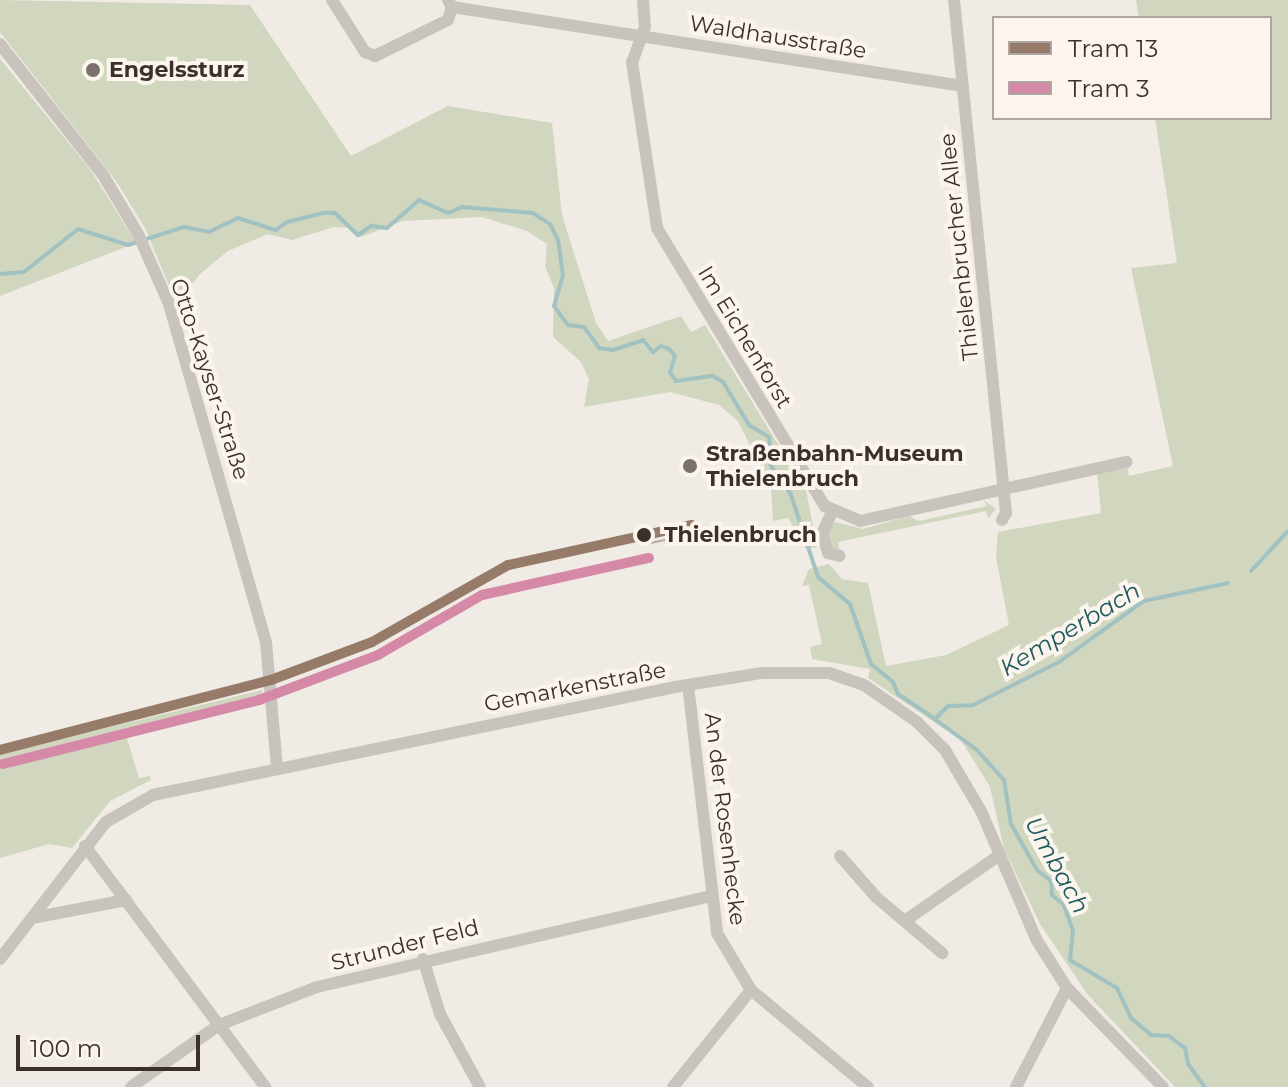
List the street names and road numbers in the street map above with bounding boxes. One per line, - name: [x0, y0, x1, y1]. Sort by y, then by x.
- street label: Waldhausstraße: [688, 10, 868, 64]
- street label: Thielenbrucher Allee: [934, 132, 984, 362]
- street label: Im Eichenforst: [692, 261, 798, 413]
- street label: Otto-Kayser-Straße: [165, 275, 255, 483]
- street label: Gemarkenstraße: [482, 656, 668, 718]
- street label: An der Rosenhecke: [699, 711, 751, 927]
- street label: Strunder Feld: [328, 914, 482, 976]

